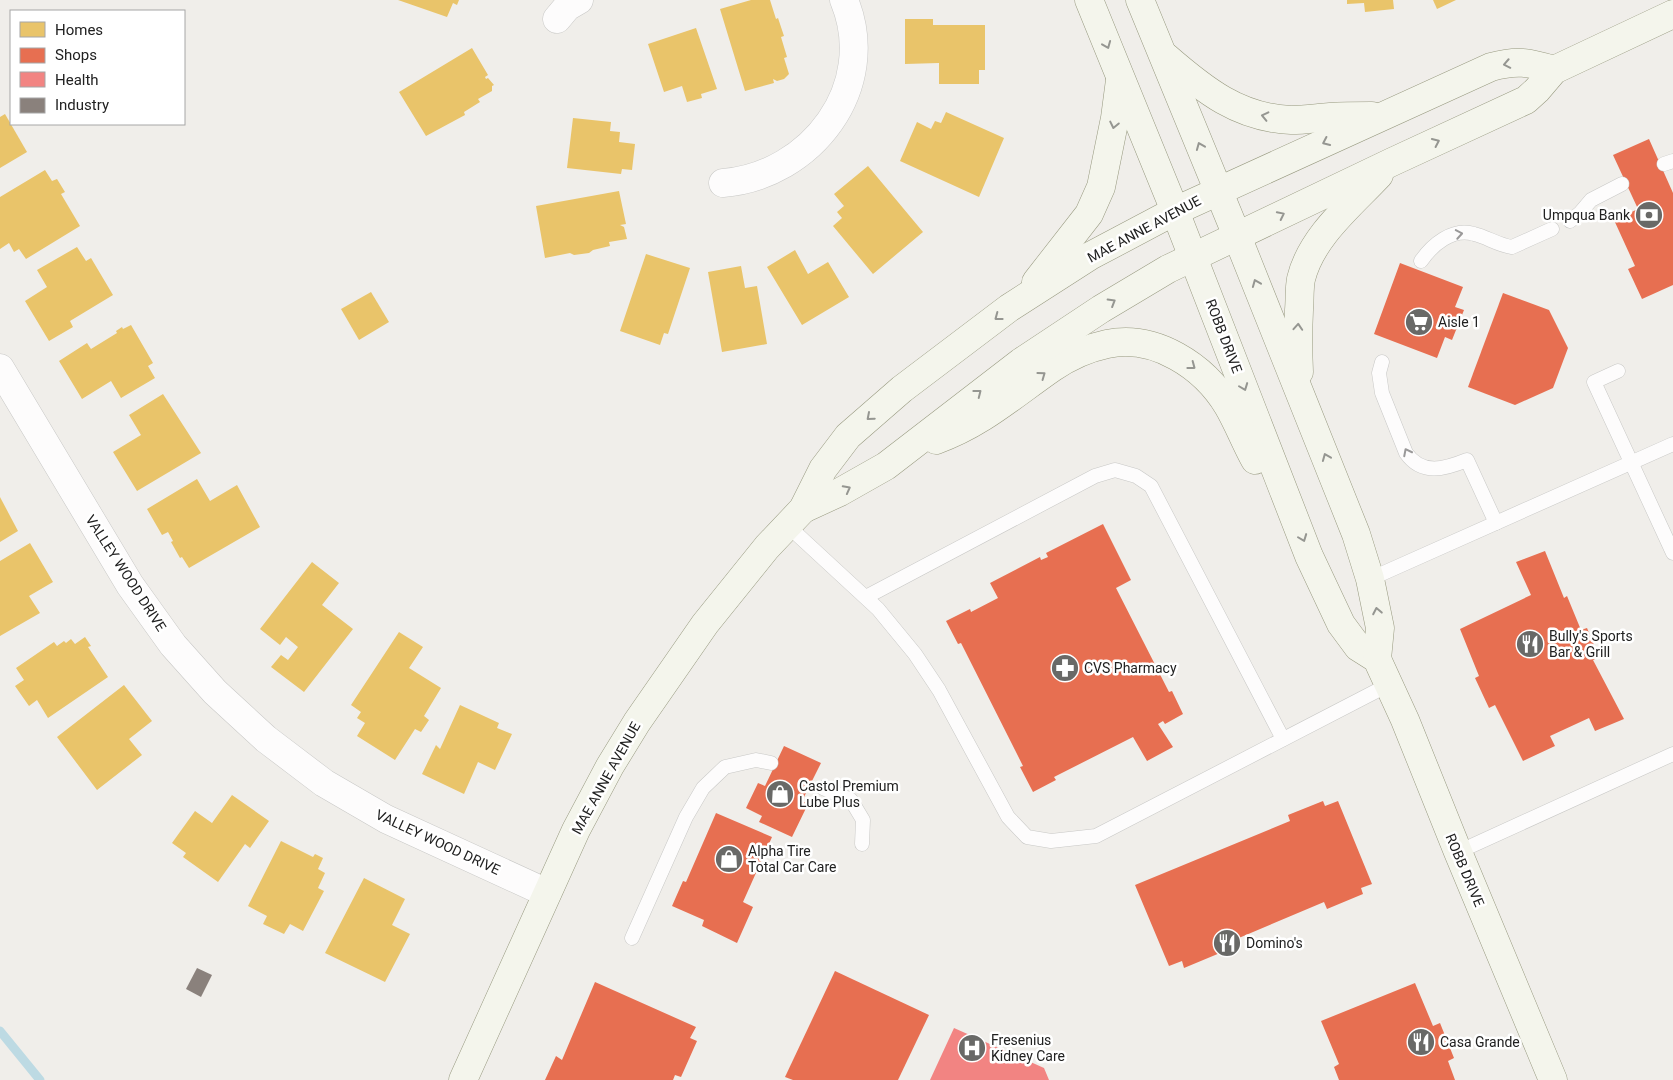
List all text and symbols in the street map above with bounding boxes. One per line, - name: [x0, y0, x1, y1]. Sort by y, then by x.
- legend: [10, 10, 185, 125]
- text: Homes: [55, 21, 103, 39]
- one-way arrow: [1101, 40, 1112, 49]
- text: Shops: [55, 46, 97, 64]
- one-way arrow: [1502, 58, 1511, 68]
- text: Health: [55, 71, 99, 89]
- text: Industry: [55, 96, 109, 114]
- one-way arrow: [1261, 111, 1270, 122]
- one-way arrow: [1109, 120, 1120, 129]
- one-way arrow: [1322, 136, 1331, 146]
- one-way arrow: [1431, 137, 1440, 148]
- one-way arrow: [1196, 142, 1206, 151]
- street label: MAE ANNE AVENUE: [1085, 192, 1203, 266]
- bank icon: Umpqua Bank: [1634, 200, 1664, 230]
- place label: Umpqua Bank: [1543, 207, 1631, 223]
- one-way arrow: [1276, 211, 1285, 221]
- one-way arrow: [1455, 230, 1464, 240]
- one-way arrow: [1252, 279, 1263, 288]
- street label: ROBB DRIVE: [1203, 297, 1245, 375]
- one-way arrow: [1107, 299, 1116, 309]
- supermarket icon: Aisle 1: [1404, 307, 1434, 337]
- one-way arrow: [995, 311, 1004, 319]
- place label: Aisle 1: [1438, 314, 1480, 330]
- one-way arrow: [1293, 323, 1304, 331]
- one-way arrow: [1186, 360, 1195, 368]
- one-way arrow: [1036, 373, 1045, 381]
- one-way arrow: [1238, 382, 1248, 391]
- one-way arrow: [972, 391, 981, 399]
- one-way arrow: [867, 411, 876, 419]
- one-way arrow: [1403, 448, 1413, 457]
- one-way arrow: [1322, 453, 1332, 462]
- one-way arrow: [842, 485, 851, 495]
- street label: VALLEY WOOD DRIVE: [82, 512, 170, 634]
- one-way arrow: [1297, 534, 1307, 542]
- one-way arrow: [1372, 607, 1382, 616]
- place label: Bully's Sports Bar & Grill: [1549, 628, 1633, 660]
- restaurant icon: Bully's Sports Bar & Grill: [1515, 629, 1545, 659]
- pharmacy icon: CVS Pharmacy: [1050, 653, 1080, 683]
- place label: CVS Pharmacy: [1084, 660, 1177, 676]
- street label: MAE ANNE AVENUE: [568, 719, 644, 837]
- place label: Castol Premium Lube Plus: [799, 778, 899, 810]
- shop icon: Castol Premium Lube Plus: [765, 779, 795, 809]
- street label: VALLEY WOOD DRIVE: [373, 806, 503, 878]
- street label: ROBB DRIVE: [1442, 831, 1488, 909]
- place label: Alpha Tire Total Car Care: [748, 843, 836, 875]
- shop icon: Alpha Tire Total Car Care: [714, 844, 744, 874]
- restaurant icon: Domino's: [1212, 928, 1242, 958]
- place label: Domino's: [1246, 935, 1303, 951]
- restaurant icon: Casa Grande: [1406, 1027, 1436, 1057]
- place label: Fresenius Kidney Care: [991, 1032, 1065, 1064]
- hospital icon: Fresenius Kidney Care: [957, 1033, 987, 1063]
- place label: Casa Grande: [1440, 1034, 1520, 1050]

